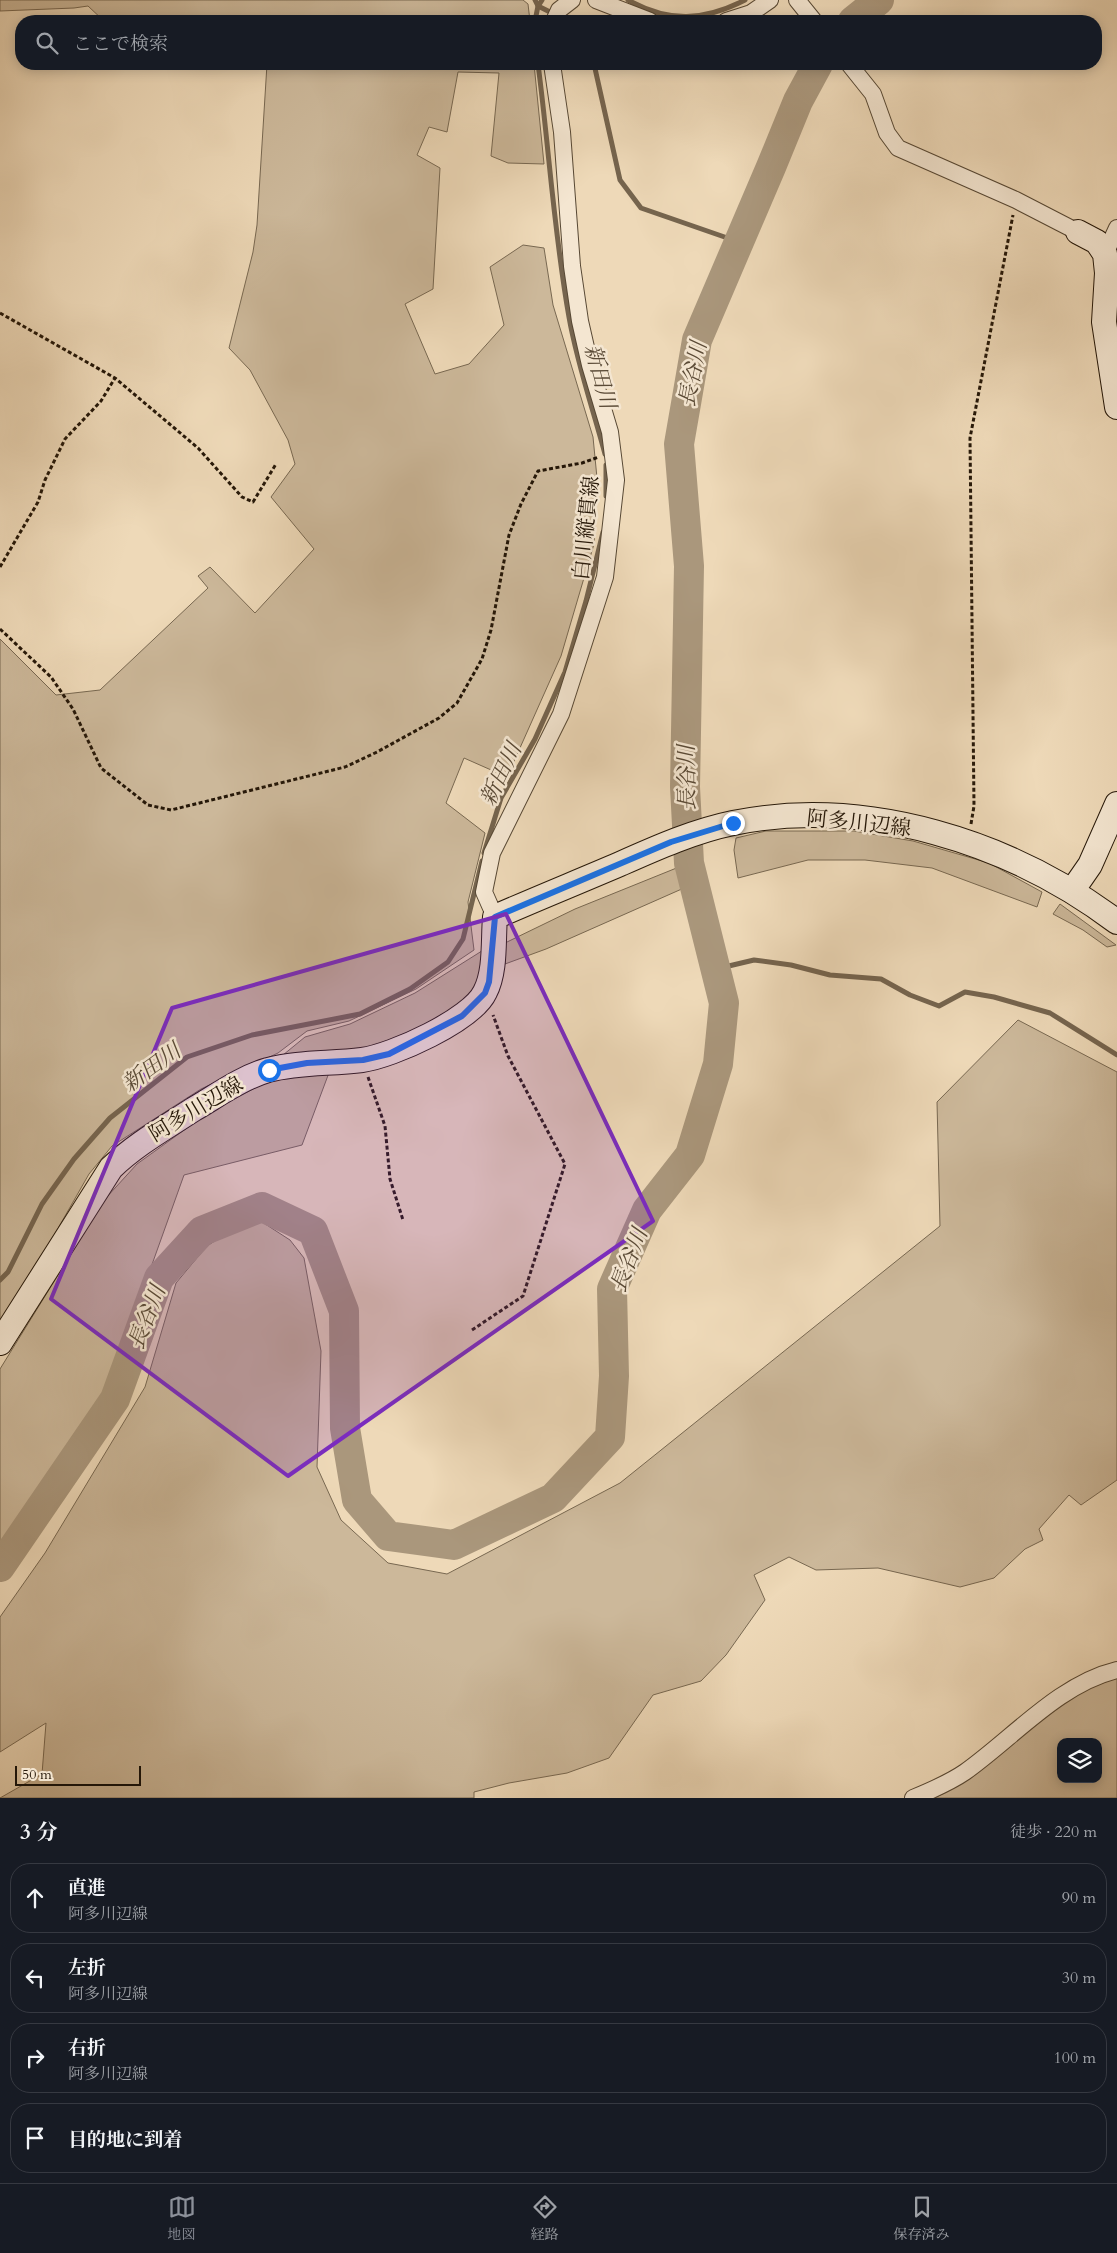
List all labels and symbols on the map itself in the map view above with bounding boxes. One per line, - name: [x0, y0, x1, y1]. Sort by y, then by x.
- water label: 長谷川: [672, 337, 714, 409]
- water label: 新田川: [577, 340, 624, 414]
- street label: 白川縦貫線: [567, 474, 606, 582]
- water label: 新田川: [473, 736, 530, 811]
- water label: 長谷川: [671, 743, 703, 811]
- street label: 阿多川辺線: [805, 804, 913, 843]
- route end: [722, 812, 745, 835]
- water label: 新田川: [116, 1035, 189, 1099]
- route start: [258, 1059, 281, 1082]
- street label: 阿多川辺線: [144, 1070, 249, 1149]
- water label: 長谷川: [603, 1222, 655, 1297]
- water label: 長谷川: [121, 1279, 173, 1354]
- scale bar: [15, 1763, 141, 1786]

